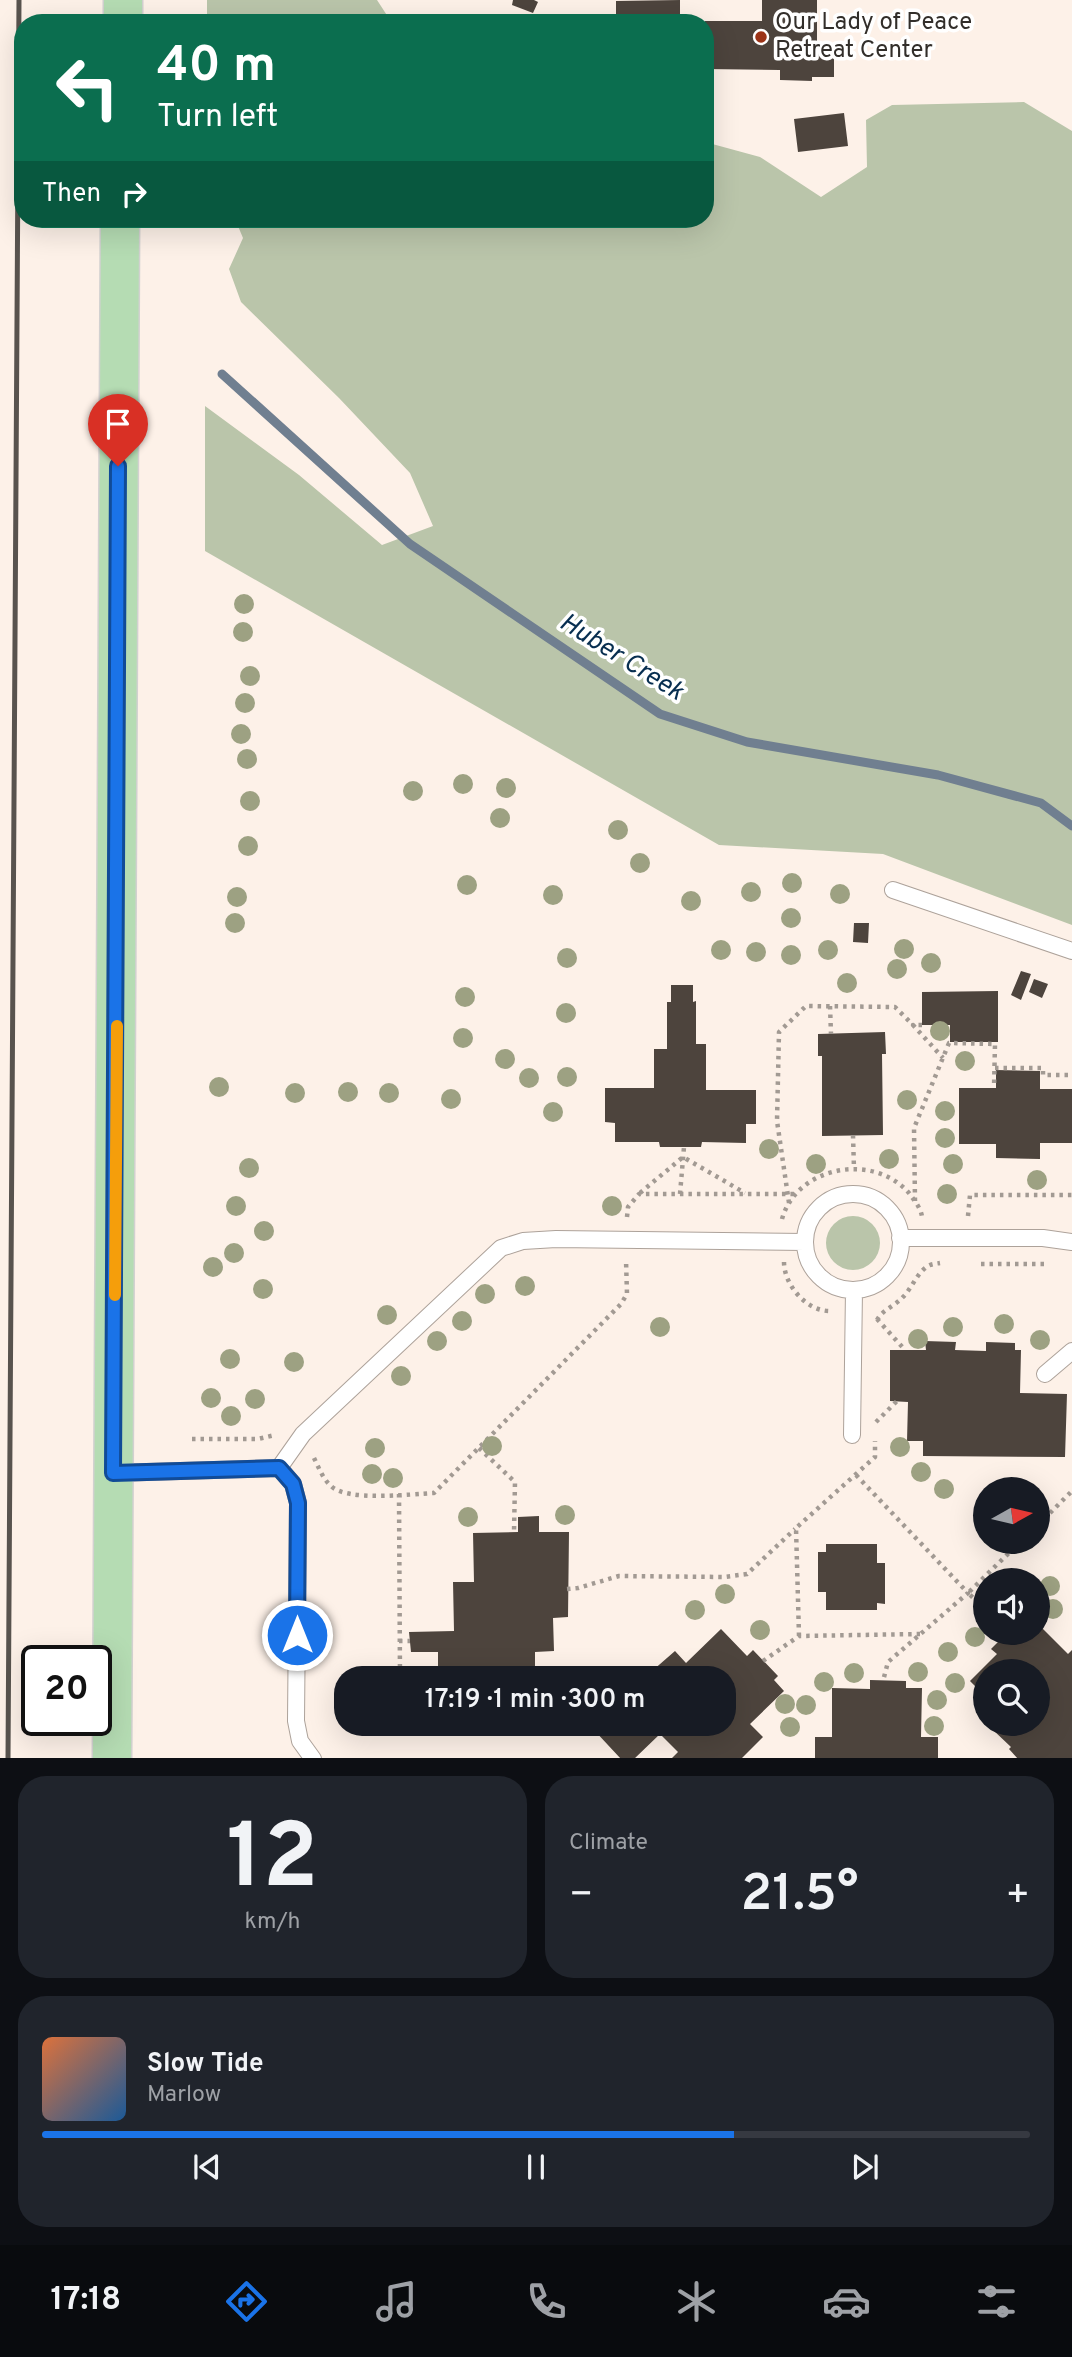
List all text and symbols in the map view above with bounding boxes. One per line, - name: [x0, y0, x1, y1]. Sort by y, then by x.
- place label: Our Lady of Peace Retreat Center: [775, 8, 972, 66]
- marker: Our Lady of Peace Retreat Center: [753, 29, 769, 45]
- text: 40 m: [157, 37, 276, 99]
- icon: left: [42, 42, 133, 133]
- text: Turn left: [157, 98, 278, 138]
- icon: right: [115, 175, 153, 213]
- text: Then: [42, 178, 101, 211]
- pin: [88, 394, 148, 466]
- icon: arrive: [99, 405, 137, 443]
- water label: Huber Creek: [553, 607, 690, 710]
- north arrow: [973, 1477, 1050, 1554]
- map controls: [973, 1477, 1050, 1736]
- button: sound: [973, 1568, 1050, 1645]
- position arrow: [260, 1598, 334, 1672]
- speed limit sign: 20: [21, 1645, 112, 1736]
- button: search: [973, 1659, 1050, 1736]
- text: 17:19 · 1 min · 300 m: [425, 1684, 645, 1717]
- text: 12: [226, 1805, 319, 1920]
- text: Climate: [569, 1829, 648, 1858]
- text: 21.5°: [741, 1863, 858, 1929]
- text: −: [569, 1872, 594, 1921]
- text: +: [1005, 1872, 1030, 1921]
- text: km/h: [245, 1908, 300, 1937]
- text: Slow Tide: [147, 2048, 264, 2081]
- text: Marlow: [147, 2081, 221, 2110]
- icon: previous: [188, 2148, 226, 2186]
- icon: pause: [517, 2148, 555, 2186]
- icon: next: [846, 2148, 884, 2186]
- icon: directions: [222, 2277, 271, 2326]
- icon: music: [372, 2277, 421, 2326]
- icon: phone: [522, 2277, 571, 2326]
- icon: climate: [672, 2277, 721, 2326]
- icon: car: [822, 2277, 871, 2326]
- icon: filters: [972, 2277, 1021, 2326]
- text: 17:18: [51, 2281, 121, 2321]

